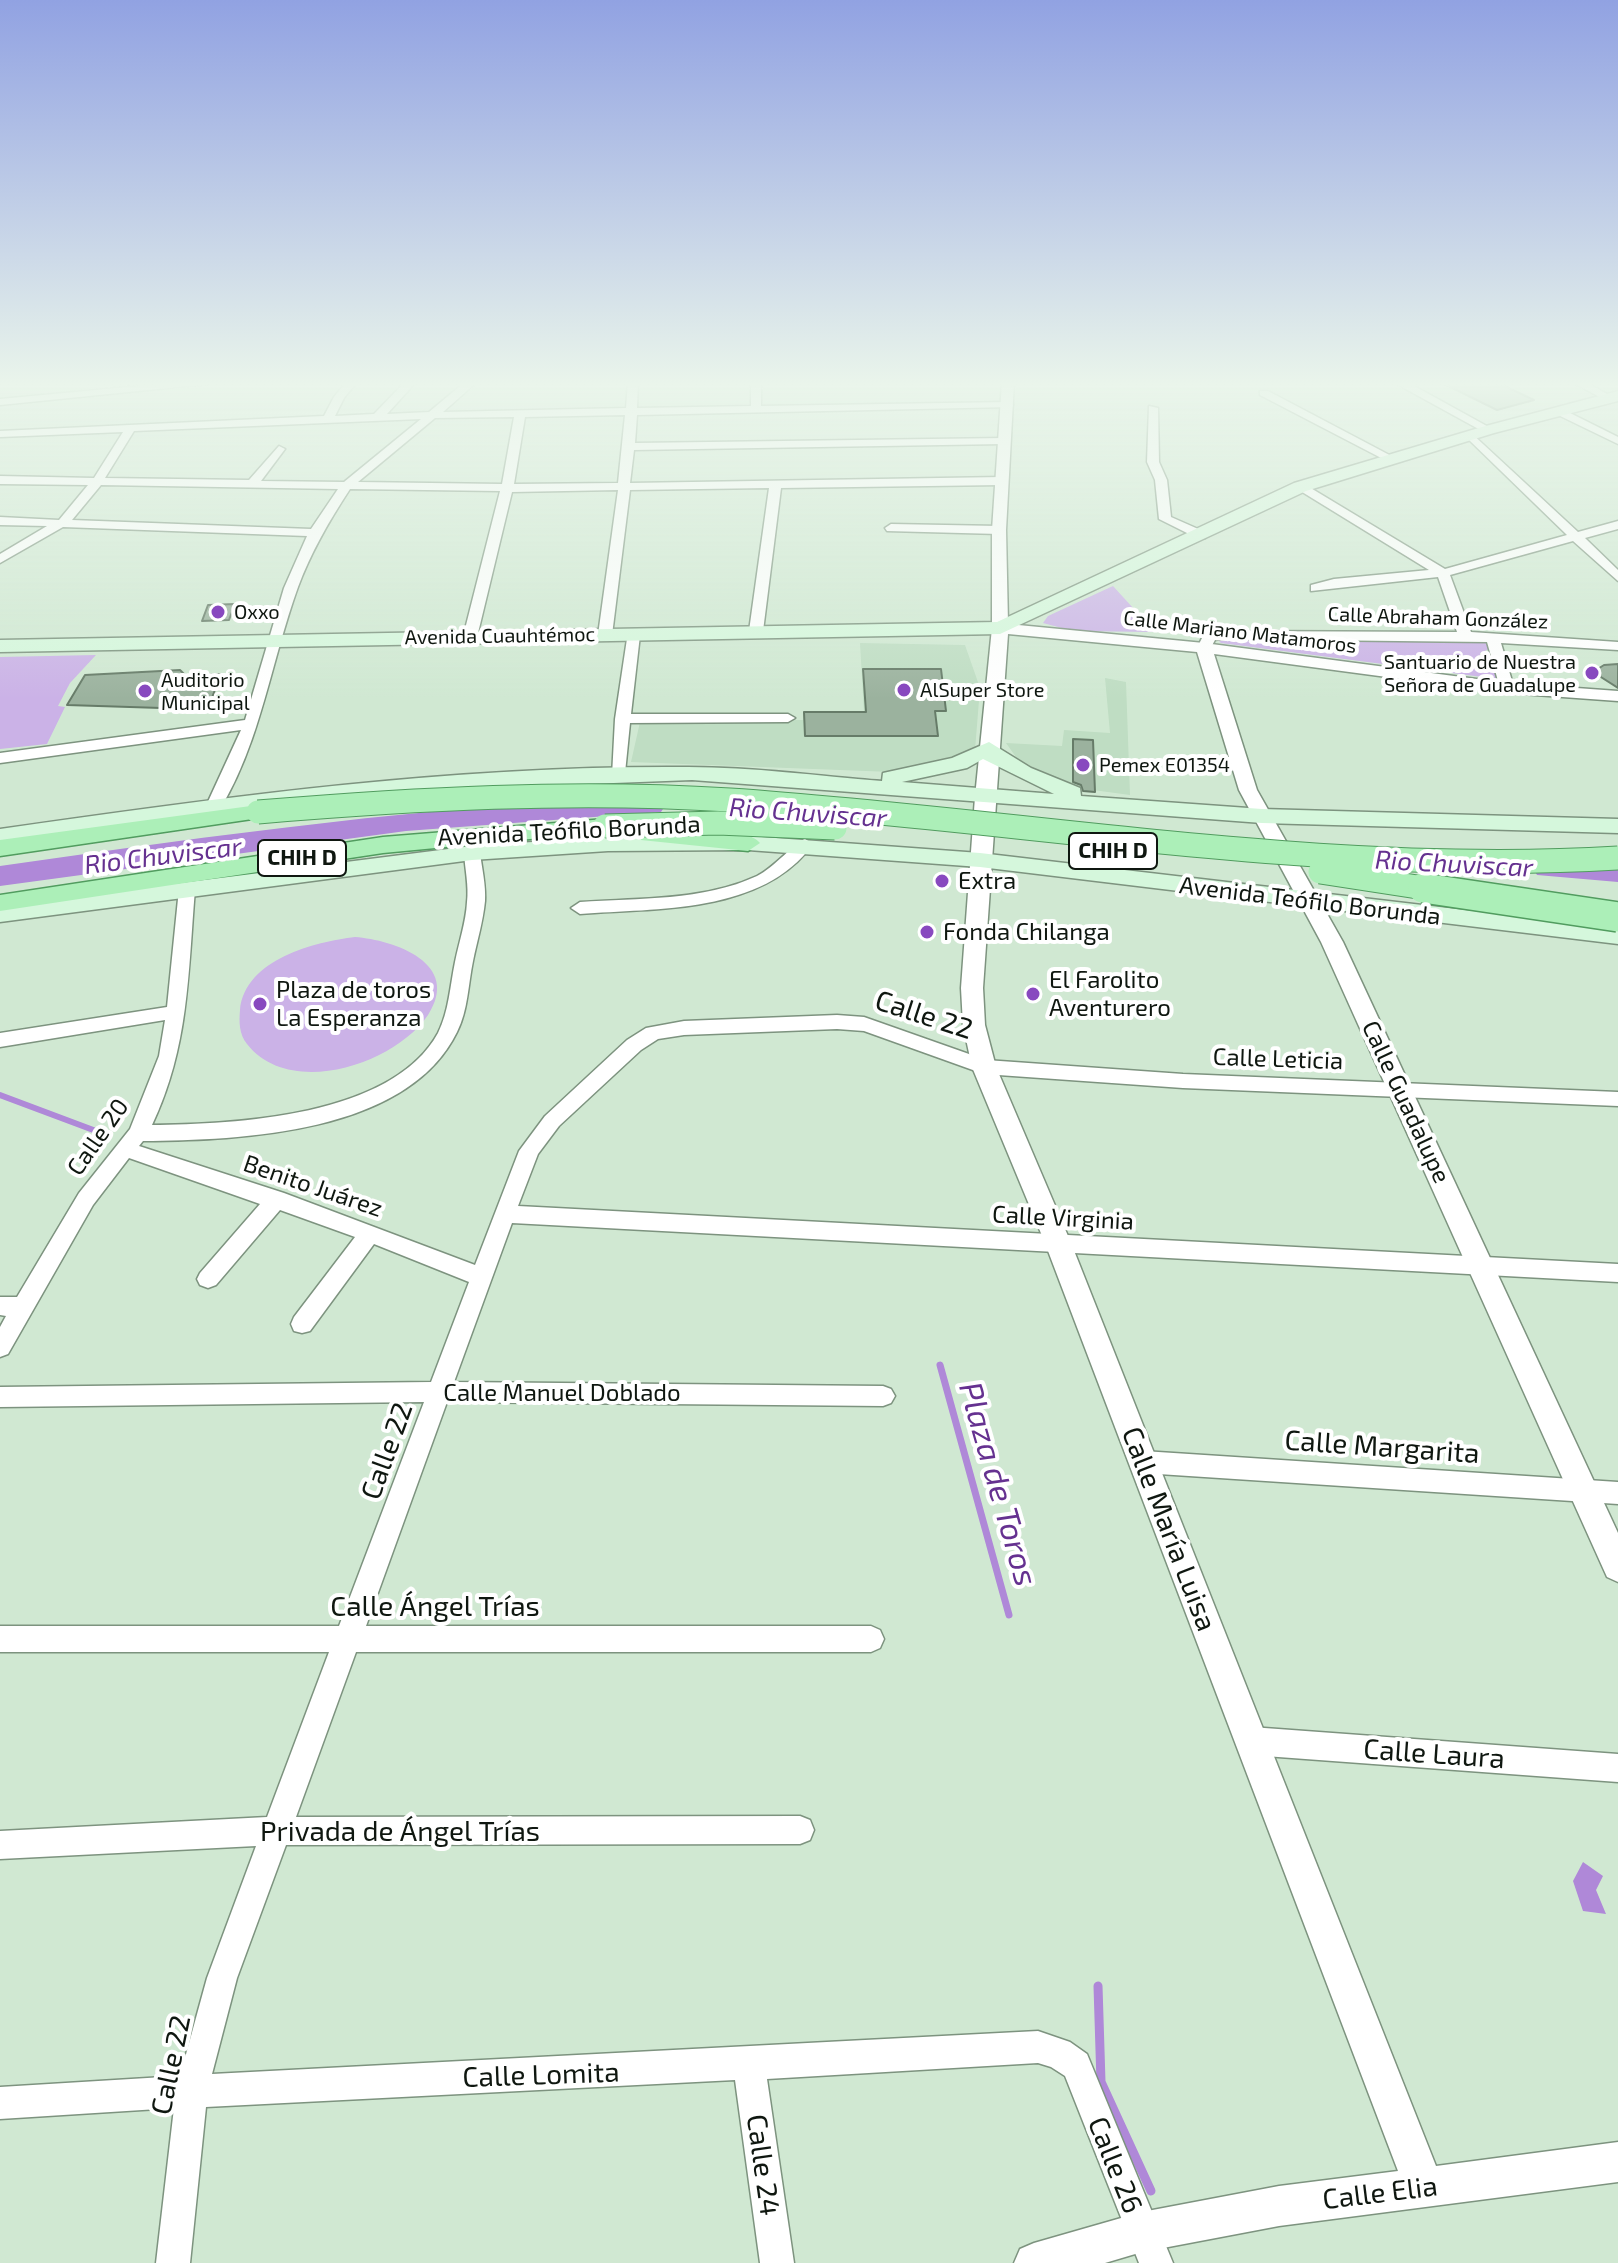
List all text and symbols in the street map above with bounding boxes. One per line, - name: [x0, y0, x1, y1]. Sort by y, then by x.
- place label: Oxxo: [234, 600, 280, 624]
- street label: Calle Abraham González: [1327, 602, 1549, 634]
- marker: Oxxo: [209, 603, 227, 621]
- street label: Calle Mariano Matamoros: [1122, 606, 1358, 658]
- street label: Avenida Cuauhtémoc: [405, 622, 595, 650]
- place label: Santuario de Nuestra Señora de Guadalupe: [1384, 650, 1576, 697]
- marker: Santuario de Nuestra Señora de Guadalupe: [1583, 664, 1601, 682]
- place label: Auditorio Municipal: [161, 668, 250, 715]
- place label: AlSuper Store: [920, 678, 1044, 702]
- marker: AlSuper Store: [895, 681, 913, 699]
- marker: Auditorio Municipal: [136, 682, 154, 700]
- place label: Pemex E01354: [1099, 753, 1230, 777]
- marker: Pemex E01354: [1074, 756, 1092, 774]
- water label: Rio Chuviscar: [728, 792, 888, 834]
- street label: Avenida Teófilo Borunda: [437, 810, 701, 852]
- water label: Rio Chuviscar: [82, 831, 244, 881]
- road number: CHIH D: [1069, 833, 1157, 869]
- road number: CHIH D: [258, 840, 346, 876]
- water label: Rio Chuviscar: [1374, 844, 1534, 884]
- place label: Extra: [958, 867, 1016, 895]
- street label: Avenida Teófilo Borunda: [1178, 871, 1442, 931]
- marker: Extra: [933, 872, 951, 890]
- place label: Fonda Chilanga: [943, 918, 1110, 946]
- marker: Fonda Chilanga: [918, 923, 936, 941]
- place label: El Farolito Aventurero: [1049, 966, 1171, 1022]
- place label: Plaza de toros La Esperanza: [276, 976, 431, 1032]
- street label: Calle 22: [871, 983, 977, 1047]
- marker: El Farolito Aventurero: [1024, 985, 1042, 1003]
- marker: Plaza de toros La Esperanza: [251, 995, 269, 1013]
- street label: Calle Guadalupe: [1356, 1016, 1456, 1188]
- street label: Calle Leticia: [1212, 1042, 1344, 1076]
- street label: Calle 20: [61, 1093, 135, 1181]
- street label: Benito Juárez: [240, 1149, 386, 1223]
- street label: Calle Virginia: [991, 1200, 1135, 1236]
- water label: Plaza de Toros: [951, 1378, 1045, 1590]
- street label: Calle Manuel Doblado: [443, 1379, 681, 1407]
- street label: Calle 22: [354, 1398, 420, 1504]
- street label: Calle María Luisa: [1115, 1422, 1223, 1636]
- street label: Calle Margarita: [1283, 1423, 1481, 1471]
- street label: Calle Ángel Trías: [330, 1590, 540, 1624]
- street label: Calle Laura: [1362, 1732, 1506, 1776]
- street label: Privada de Ángel Trías: [260, 1815, 540, 1849]
- street label: Calle 22: [144, 2012, 198, 2118]
- street label: Calle Lomita: [462, 2055, 620, 2095]
- street label: Calle 24: [739, 2112, 787, 2218]
- street label: Calle 26: [1081, 2112, 1149, 2218]
- street label: Calle Elia: [1321, 2169, 1439, 2217]

